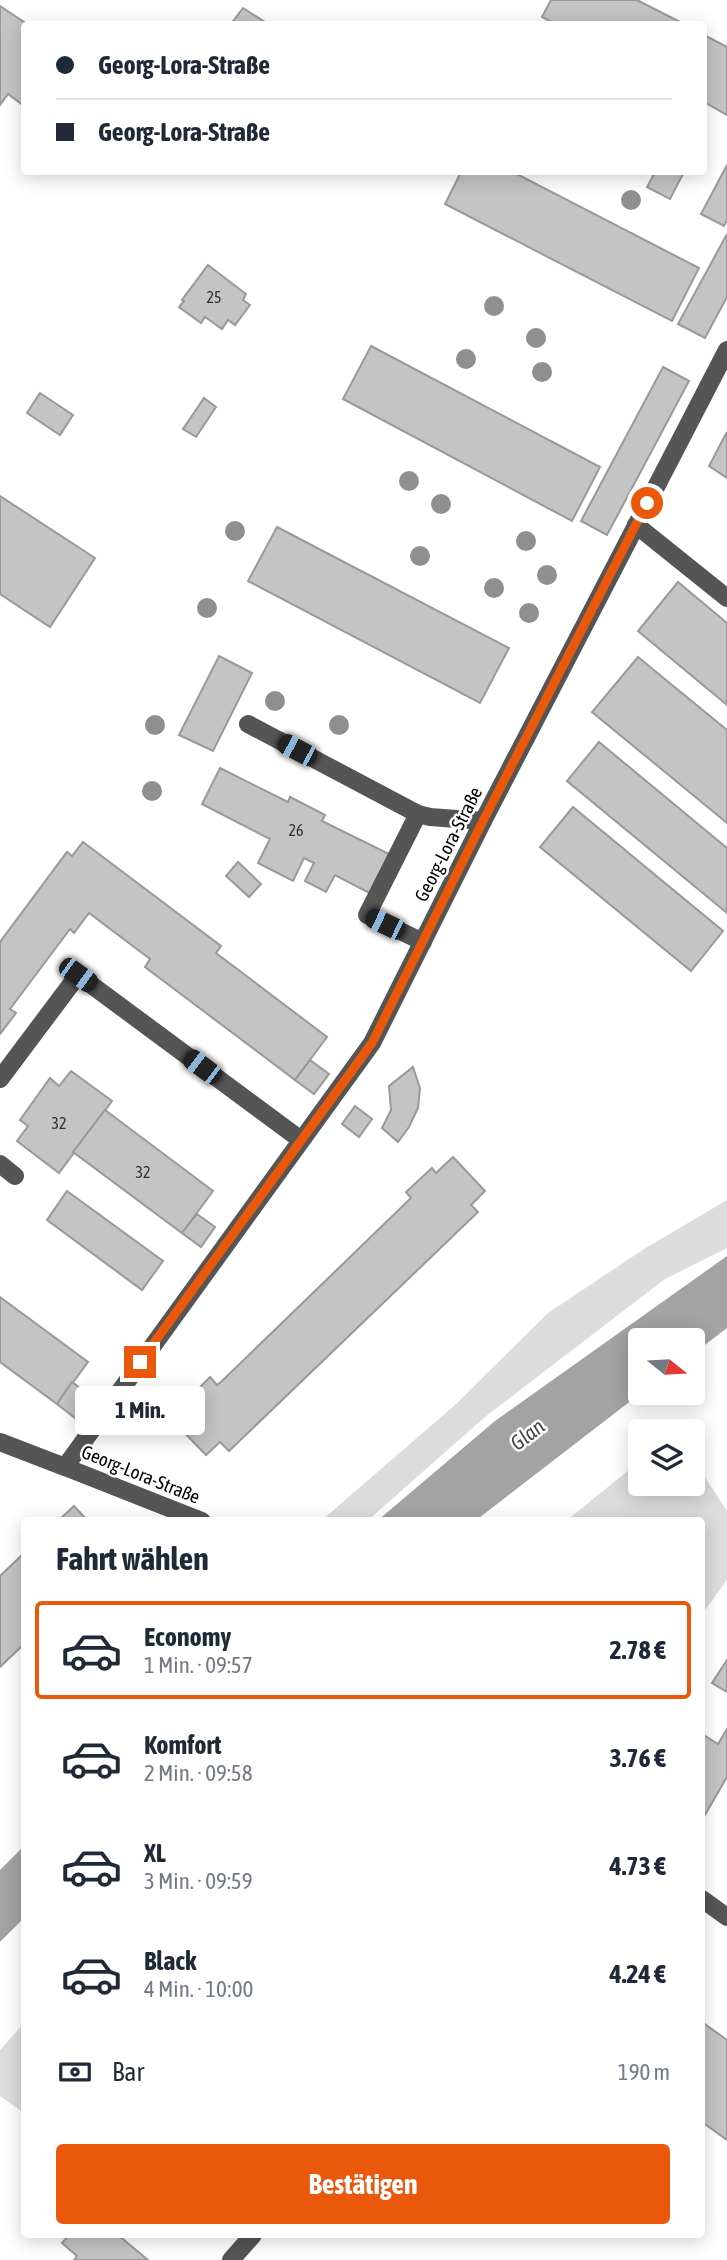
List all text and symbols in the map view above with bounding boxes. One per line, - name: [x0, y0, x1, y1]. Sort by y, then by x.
- text: Georg-Lora-Straße: [98, 50, 270, 80]
- text: Georg-Lora-Straße: [98, 117, 270, 147]
- house number: 25: [206, 288, 222, 306]
- route start: [631, 487, 663, 519]
- car: [274, 731, 321, 769]
- street label: Georg-Lora-Straße: [410, 783, 486, 905]
- house number: 26: [288, 821, 304, 839]
- car: [362, 905, 409, 943]
- car: [55, 954, 102, 996]
- car: [179, 1046, 226, 1088]
- house number: 32: [51, 1114, 67, 1132]
- house number: 32: [135, 1163, 151, 1181]
- north arrow: [628, 1328, 705, 1405]
- map controls: [628, 1328, 705, 1496]
- route end: [124, 1346, 156, 1378]
- callout: 1 Min.: [75, 1386, 205, 1436]
- text: 1 Min.: [115, 1397, 165, 1423]
- water label: Glan: [505, 1413, 549, 1455]
- button: layers: [628, 1419, 705, 1496]
- street label: Georg-Lora-Straße: [79, 1440, 203, 1508]
- text: Fahrt wählen: [56, 1540, 209, 1577]
- icon: car: [60, 1619, 123, 1682]
- text: Economy: [144, 1622, 231, 1652]
- text: 2.78 €: [609, 1635, 666, 1665]
- text: 1 Min. · 09:57: [144, 1652, 252, 1678]
- icon: car: [60, 1727, 123, 1790]
- text: Komfort: [144, 1730, 221, 1760]
- text: 3.76 €: [609, 1743, 666, 1773]
- text: 2 Min. · 09:58: [144, 1760, 252, 1786]
- icon: car: [60, 1835, 123, 1898]
- text: XL: [144, 1838, 166, 1868]
- text: 4.73 €: [609, 1851, 666, 1881]
- text: 3 Min. · 09:59: [144, 1868, 252, 1894]
- icon: car: [60, 1943, 123, 2006]
- text: Black: [144, 1946, 196, 1976]
- text: 4.24 €: [609, 1959, 666, 1989]
- text: 4 Min. · 10:00: [144, 1976, 253, 2002]
- icon: cash: [56, 2053, 94, 2091]
- text: Bar: [112, 2057, 144, 2087]
- text: 190 m: [618, 2059, 670, 2085]
- button: Bestätigen: [56, 2144, 670, 2224]

